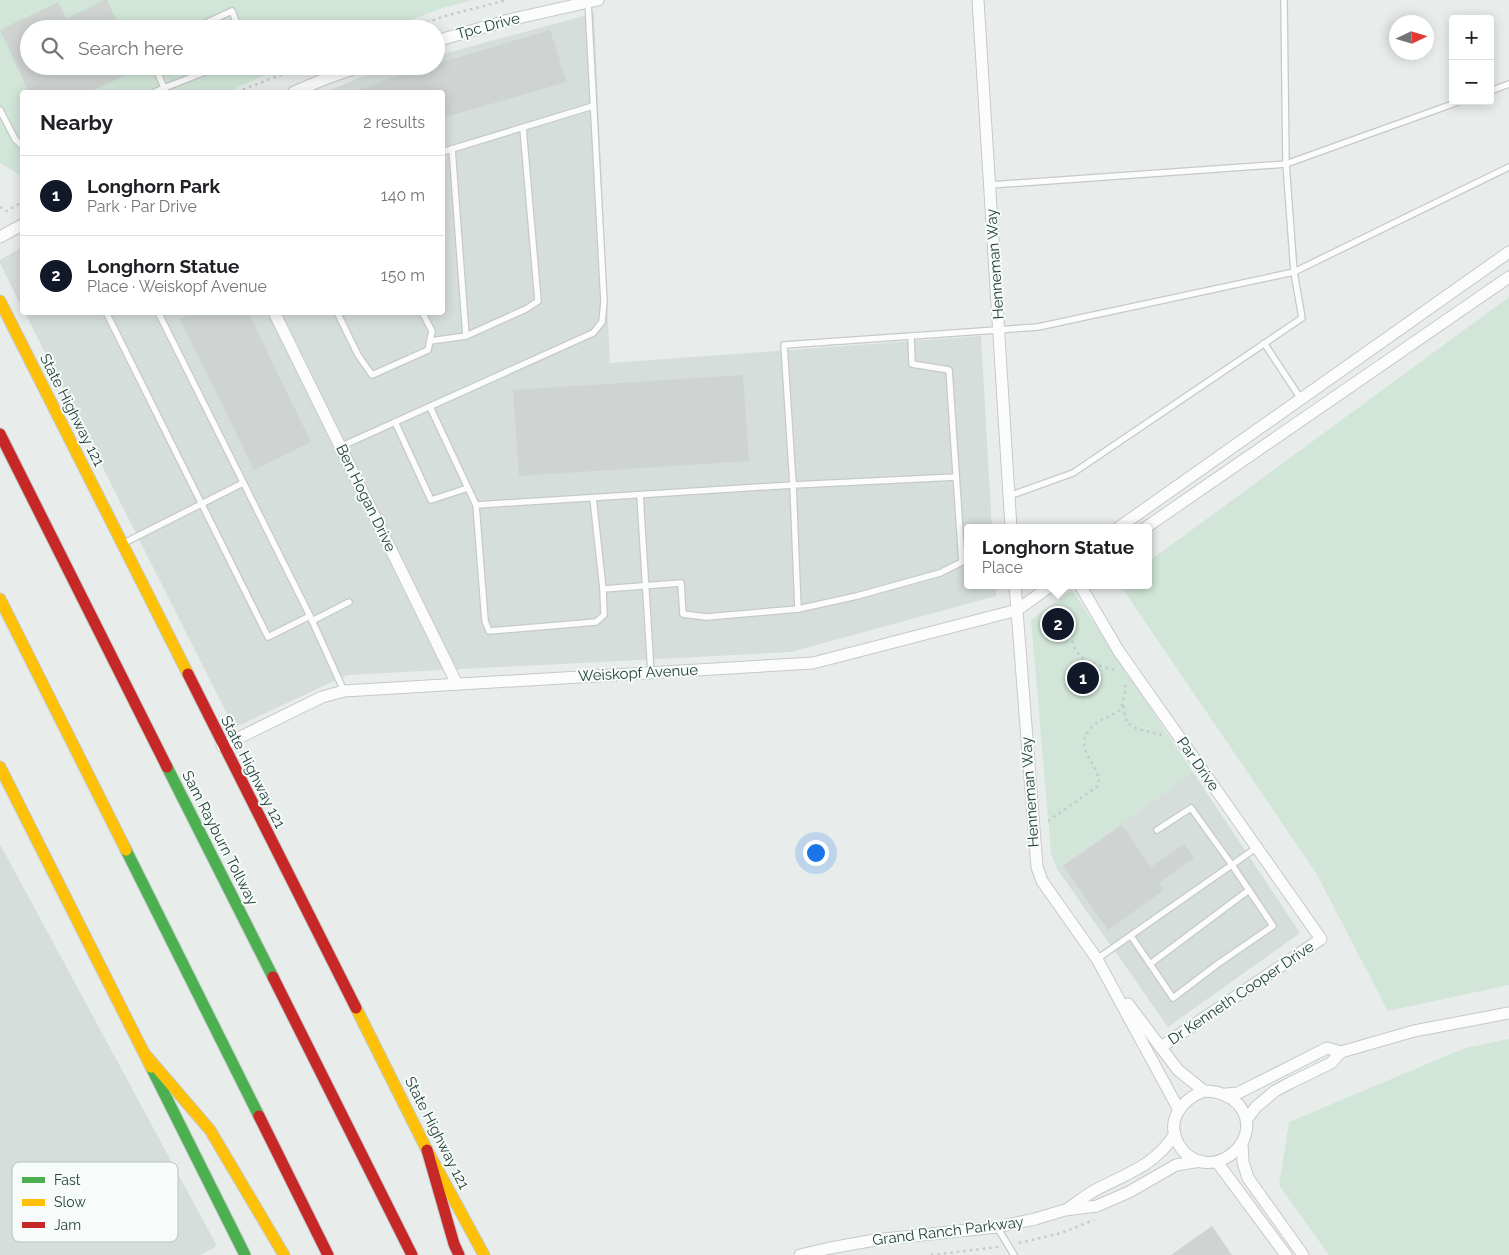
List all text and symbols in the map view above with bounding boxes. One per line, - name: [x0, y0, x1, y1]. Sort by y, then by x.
- street label: Tpc Drive: [454, 9, 522, 43]
- north arrow: [1389, 15, 1434, 60]
- map controls: [1449, 15, 1494, 105]
- button: +: [1449, 15, 1494, 60]
- search box: [20, 20, 445, 75]
- icon: search: [38, 34, 66, 62]
- text: Search here: [78, 37, 184, 59]
- button: −: [1449, 60, 1494, 105]
- text: Nearby: [40, 110, 113, 135]
- text: 2 results: [363, 113, 425, 132]
- text: Longhorn Park: [87, 175, 220, 197]
- text: 1: [52, 186, 60, 205]
- text: 140 m: [381, 186, 425, 205]
- text: Park · Par Drive: [87, 197, 197, 216]
- street label: Henneman Way: [982, 208, 1008, 320]
- text: Longhorn Statue: [87, 255, 239, 277]
- text: 2: [51, 266, 61, 285]
- text: 150 m: [381, 266, 425, 285]
- text: Place · Weiskopf Avenue: [87, 277, 267, 296]
- street label: State Highway 121: [36, 351, 108, 470]
- street label: Ben Hogan Drive: [332, 441, 400, 555]
- popup: [964, 524, 1152, 589]
- text: Longhorn Statue: [982, 536, 1134, 558]
- text: Place: [982, 558, 1023, 577]
- pin: 2: [1042, 605, 1074, 643]
- pin: 1: [1067, 659, 1099, 697]
- street label: Weiskopf Avenue: [577, 661, 699, 685]
- street label: State Highway 121: [217, 713, 289, 832]
- street label: Par Drive: [1173, 733, 1223, 795]
- street label: Henneman Way: [1017, 736, 1043, 848]
- street label: Sam Rayburn Tollway: [178, 768, 262, 908]
- your location: [803, 840, 829, 866]
- street label: Dr Kenneth Cooper Drive: [1165, 937, 1317, 1049]
- street label: State Highway 121: [401, 1074, 473, 1193]
- legend: [12, 1162, 178, 1242]
- text: Fast: [54, 1172, 81, 1188]
- text: Slow: [54, 1194, 86, 1210]
- street label: Grand Ranch Parkway: [871, 1213, 1025, 1249]
- text: Jam: [54, 1217, 81, 1233]

